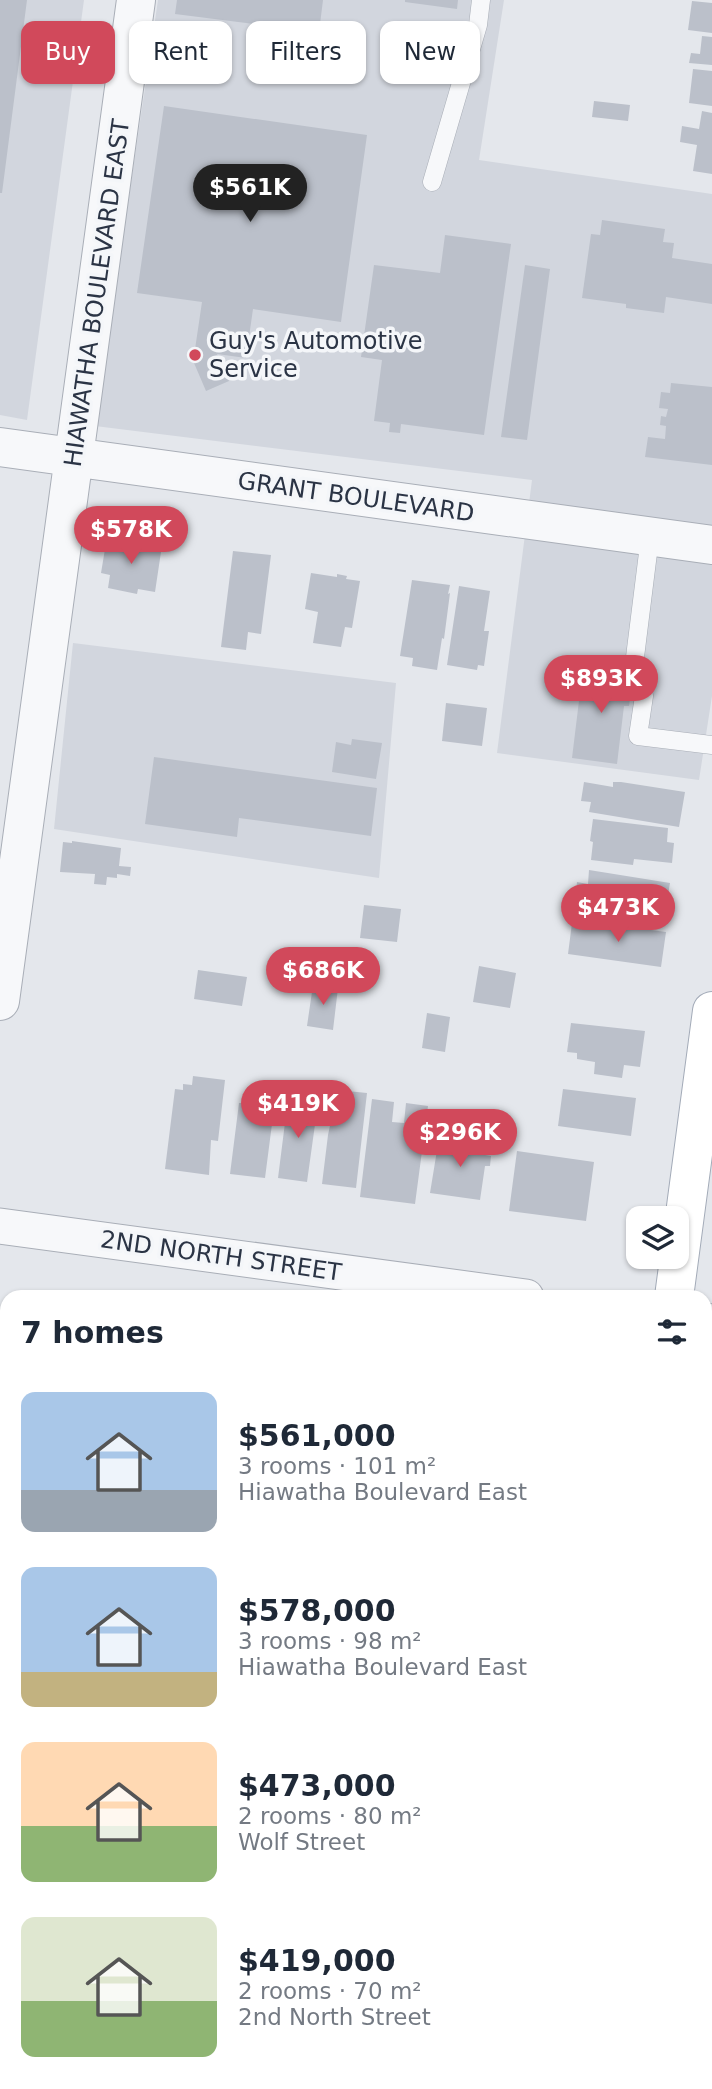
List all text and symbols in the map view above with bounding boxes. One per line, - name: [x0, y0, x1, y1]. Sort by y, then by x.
- chip: Buy: [21, 21, 115, 84]
- chip: Rent: [129, 21, 232, 84]
- chip: Filters: [246, 21, 366, 84]
- chip: New: [380, 21, 480, 84]
- street label: HIAWATHA BOULEVARD EAST: [59, 117, 135, 469]
- pin: $561K: [201, 164, 299, 224]
- text: $561K: [209, 174, 291, 200]
- place label: Guy's Automotive Service: [209, 327, 423, 383]
- marker: Guy's Automotive Service: [187, 347, 203, 363]
- street label: GRANT BOULEVARD: [236, 467, 476, 527]
- pin: $578K: [82, 506, 180, 566]
- text: $578K: [90, 516, 172, 542]
- pin: $893K: [552, 656, 650, 715]
- text: $893K: [560, 665, 642, 691]
- pin: $473K: [569, 884, 667, 944]
- text: $473K: [577, 894, 659, 920]
- pin: $686K: [274, 948, 372, 1007]
- text: $686K: [282, 957, 364, 983]
- pin: $419K: [249, 1080, 347, 1140]
- text: $419K: [257, 1090, 339, 1116]
- pin: $296K: [411, 1110, 509, 1169]
- text: $296K: [419, 1119, 501, 1145]
- map controls: [626, 1206, 689, 1269]
- button: layers: [626, 1206, 689, 1269]
- street label: 2ND NORTH STREET: [99, 1225, 344, 1287]
- icon: filters: [653, 1313, 691, 1351]
- text: 7 homes: [21, 1315, 164, 1350]
- text: $561,000: [238, 1418, 396, 1453]
- icon: home: [77, 1420, 161, 1504]
- text: 3 rooms · 101 m²: [238, 1453, 436, 1479]
- text: Hiawatha Boulevard East: [238, 1479, 527, 1505]
- text: $578,000: [238, 1593, 396, 1628]
- icon: home: [77, 1595, 161, 1679]
- text: 3 rooms · 98 m²: [238, 1628, 422, 1654]
- text: Hiawatha Boulevard East: [238, 1654, 527, 1680]
- text: $473,000: [238, 1768, 396, 1803]
- icon: home: [77, 1770, 161, 1854]
- text: 2 rooms · 80 m²: [238, 1803, 422, 1829]
- text: Wolf Street: [238, 1829, 365, 1855]
- text: $419,000: [238, 1943, 396, 1978]
- icon: home: [77, 1945, 161, 2029]
- text: 2 rooms · 70 m²: [238, 1978, 422, 2004]
- text: 2nd North Street: [238, 2004, 431, 2030]

